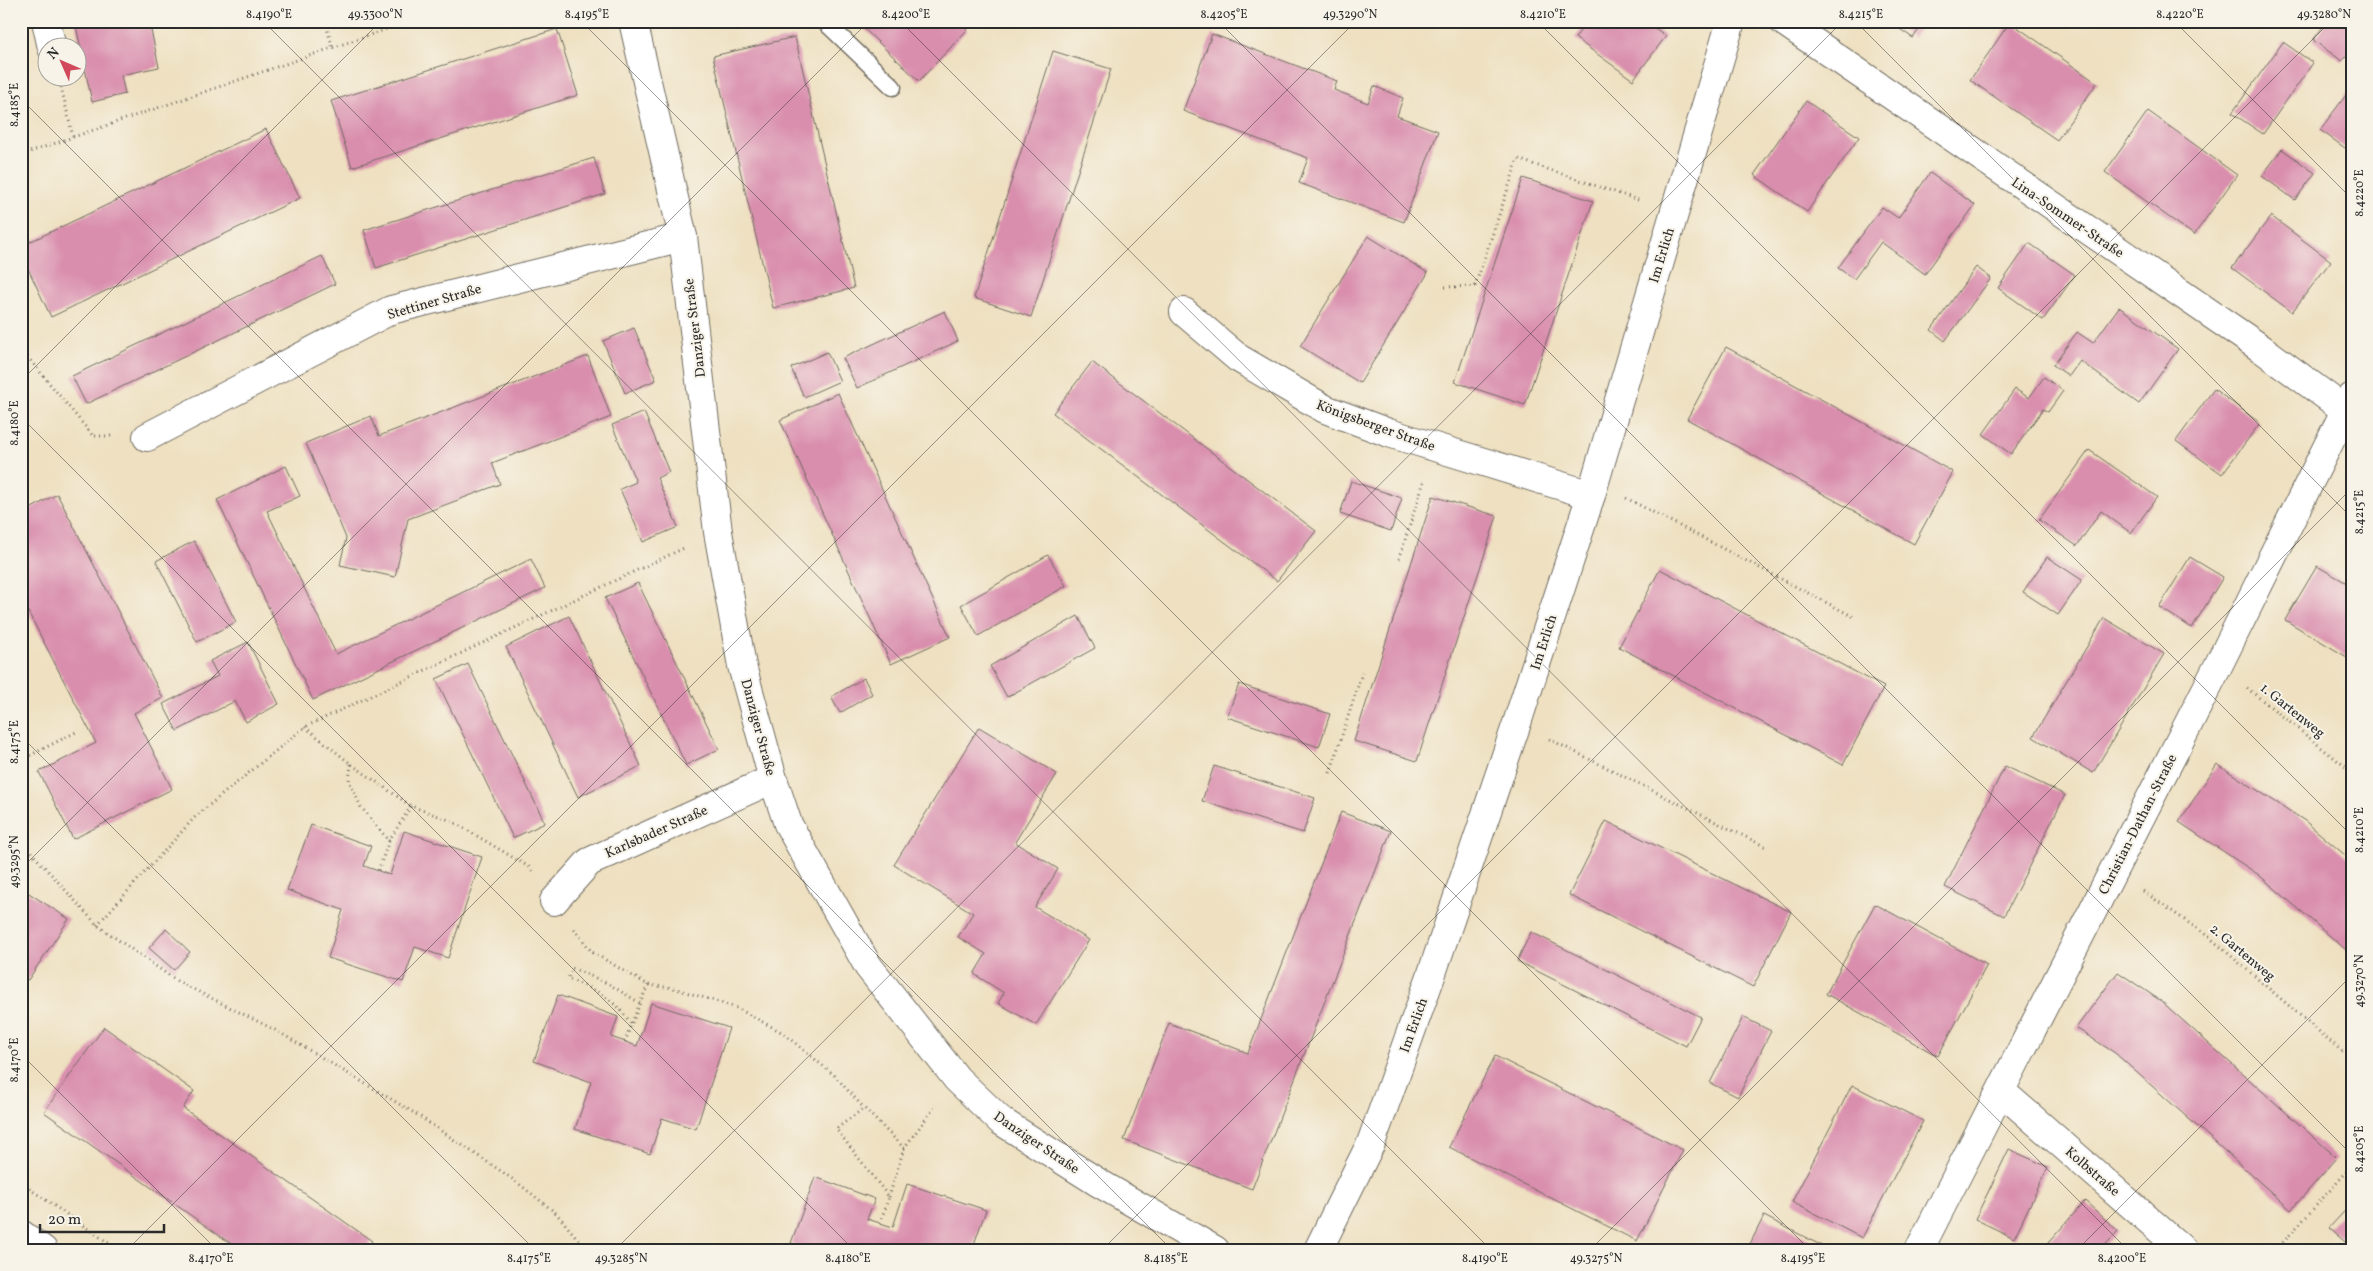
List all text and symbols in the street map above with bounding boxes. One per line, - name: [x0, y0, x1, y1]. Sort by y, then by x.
- text: 8.4190°E: [246, 7, 292, 23]
- text: 49.3300°N: [347, 7, 403, 23]
- text: 8.4195°E: [565, 7, 609, 23]
- text: 8.4200°E: [882, 7, 930, 23]
- text: 8.4205°E: [1201, 7, 1247, 23]
- text: 49.3290°N: [1323, 7, 1377, 23]
- text: 8.4210°E: [1520, 7, 1566, 23]
- text: 8.4215°E: [1839, 7, 1883, 23]
- text: 8.4220°E: [2156, 7, 2204, 23]
- text: 49.3280°N: [2297, 7, 2351, 23]
- north arrow: [38, 38, 88, 88]
- text: N: [44, 44, 64, 64]
- text: 8.4185°E: [7, 83, 23, 127]
- text: 8.4220°E: [2352, 169, 2368, 217]
- street label: Lina-Sommer-Straße: [2007, 173, 2128, 263]
- street label: Im Erlich: [1645, 225, 1680, 286]
- street label: Danziger Straße: [680, 277, 711, 378]
- street label: Stettiner Straße: [385, 280, 484, 325]
- street label: Königsberger Straße: [1313, 396, 1438, 457]
- text: 8.4180°E: [7, 400, 23, 446]
- text: 8.4215°E: [2352, 490, 2368, 534]
- street label: Im Erlich: [1527, 612, 1562, 673]
- street label: Danziger Straße: [735, 677, 780, 778]
- street label: 1. Gartenweg: [2256, 679, 2328, 743]
- text: 8.4175°E: [7, 720, 23, 764]
- street label: Christian-Dathan-Straße: [2095, 751, 2182, 898]
- street label: Karlsbader Straße: [602, 801, 711, 864]
- text: 8.4210°E: [2352, 807, 2368, 853]
- text: 49.3295°N: [7, 835, 23, 889]
- street label: 2. Gartenweg: [2205, 920, 2279, 986]
- text: 49.3270°N: [2352, 954, 2368, 1008]
- street label: Im Erlich: [1396, 995, 1433, 1056]
- text: 8.4170°E: [7, 1038, 23, 1082]
- street label: Danziger Straße: [990, 1107, 1083, 1179]
- text: 8.4205°E: [2352, 1126, 2368, 1172]
- street label: Kolbstraße: [2061, 1143, 2124, 1201]
- scale bar: [40, 1201, 164, 1233]
- text: 20 m: [48, 1210, 81, 1231]
- text: 8.4170°E: [189, 1251, 233, 1267]
- text: 8.4175°E: [507, 1251, 551, 1267]
- text: 49.3285°N: [594, 1251, 648, 1267]
- text: 8.4180°E: [825, 1251, 871, 1267]
- text: 8.4185°E: [1144, 1251, 1188, 1267]
- text: 8.4190°E: [1462, 1251, 1508, 1267]
- text: 49.3275°N: [1570, 1251, 1622, 1267]
- text: 8.4195°E: [1781, 1251, 1825, 1267]
- text: 8.4200°E: [2098, 1251, 2146, 1267]

